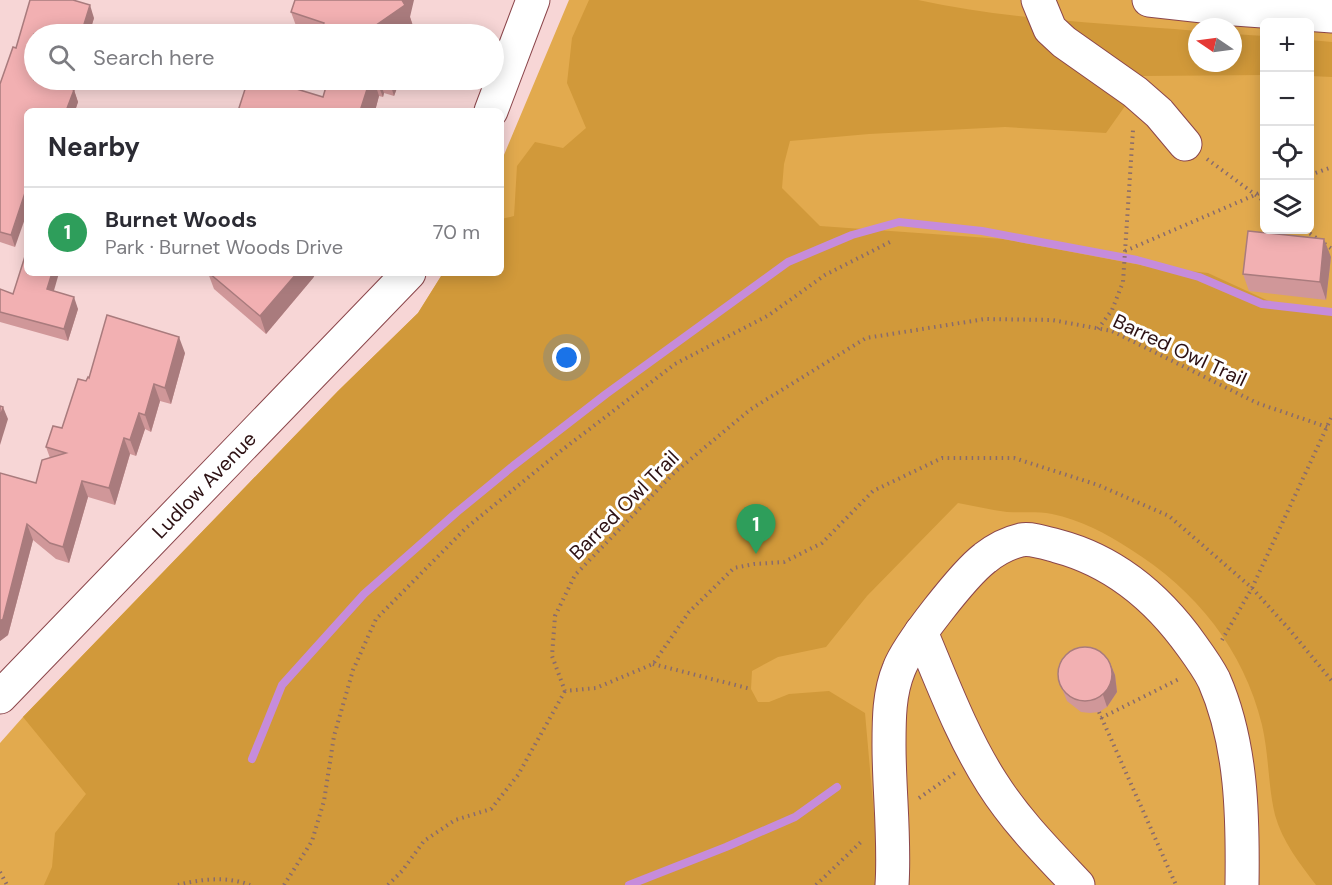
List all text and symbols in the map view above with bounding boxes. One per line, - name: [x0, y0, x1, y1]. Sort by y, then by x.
- north arrow: [1188, 18, 1242, 72]
- map controls: [1260, 18, 1314, 234]
- button: +: [1260, 18, 1314, 72]
- search box: [24, 24, 504, 90]
- icon: search: [45, 41, 78, 74]
- text: Search here: [93, 43, 214, 72]
- button: −: [1260, 72, 1314, 126]
- button: locate: [1260, 126, 1314, 180]
- text: Nearby: [48, 130, 140, 164]
- button: layers: [1260, 180, 1314, 234]
- text: Burnet Woods: [105, 205, 257, 234]
- text: 1: [64, 219, 71, 245]
- text: 70 m: [433, 219, 480, 245]
- text: Park · Burnet Woods Drive: [105, 234, 343, 260]
- street label: Barred Owl Trail: [1109, 308, 1251, 392]
- your location: [552, 343, 581, 372]
- street label: Ludlow Avenue: [146, 426, 262, 544]
- street label: Barred Owl Trail: [564, 445, 684, 565]
- pin: 1: [736, 504, 776, 554]

